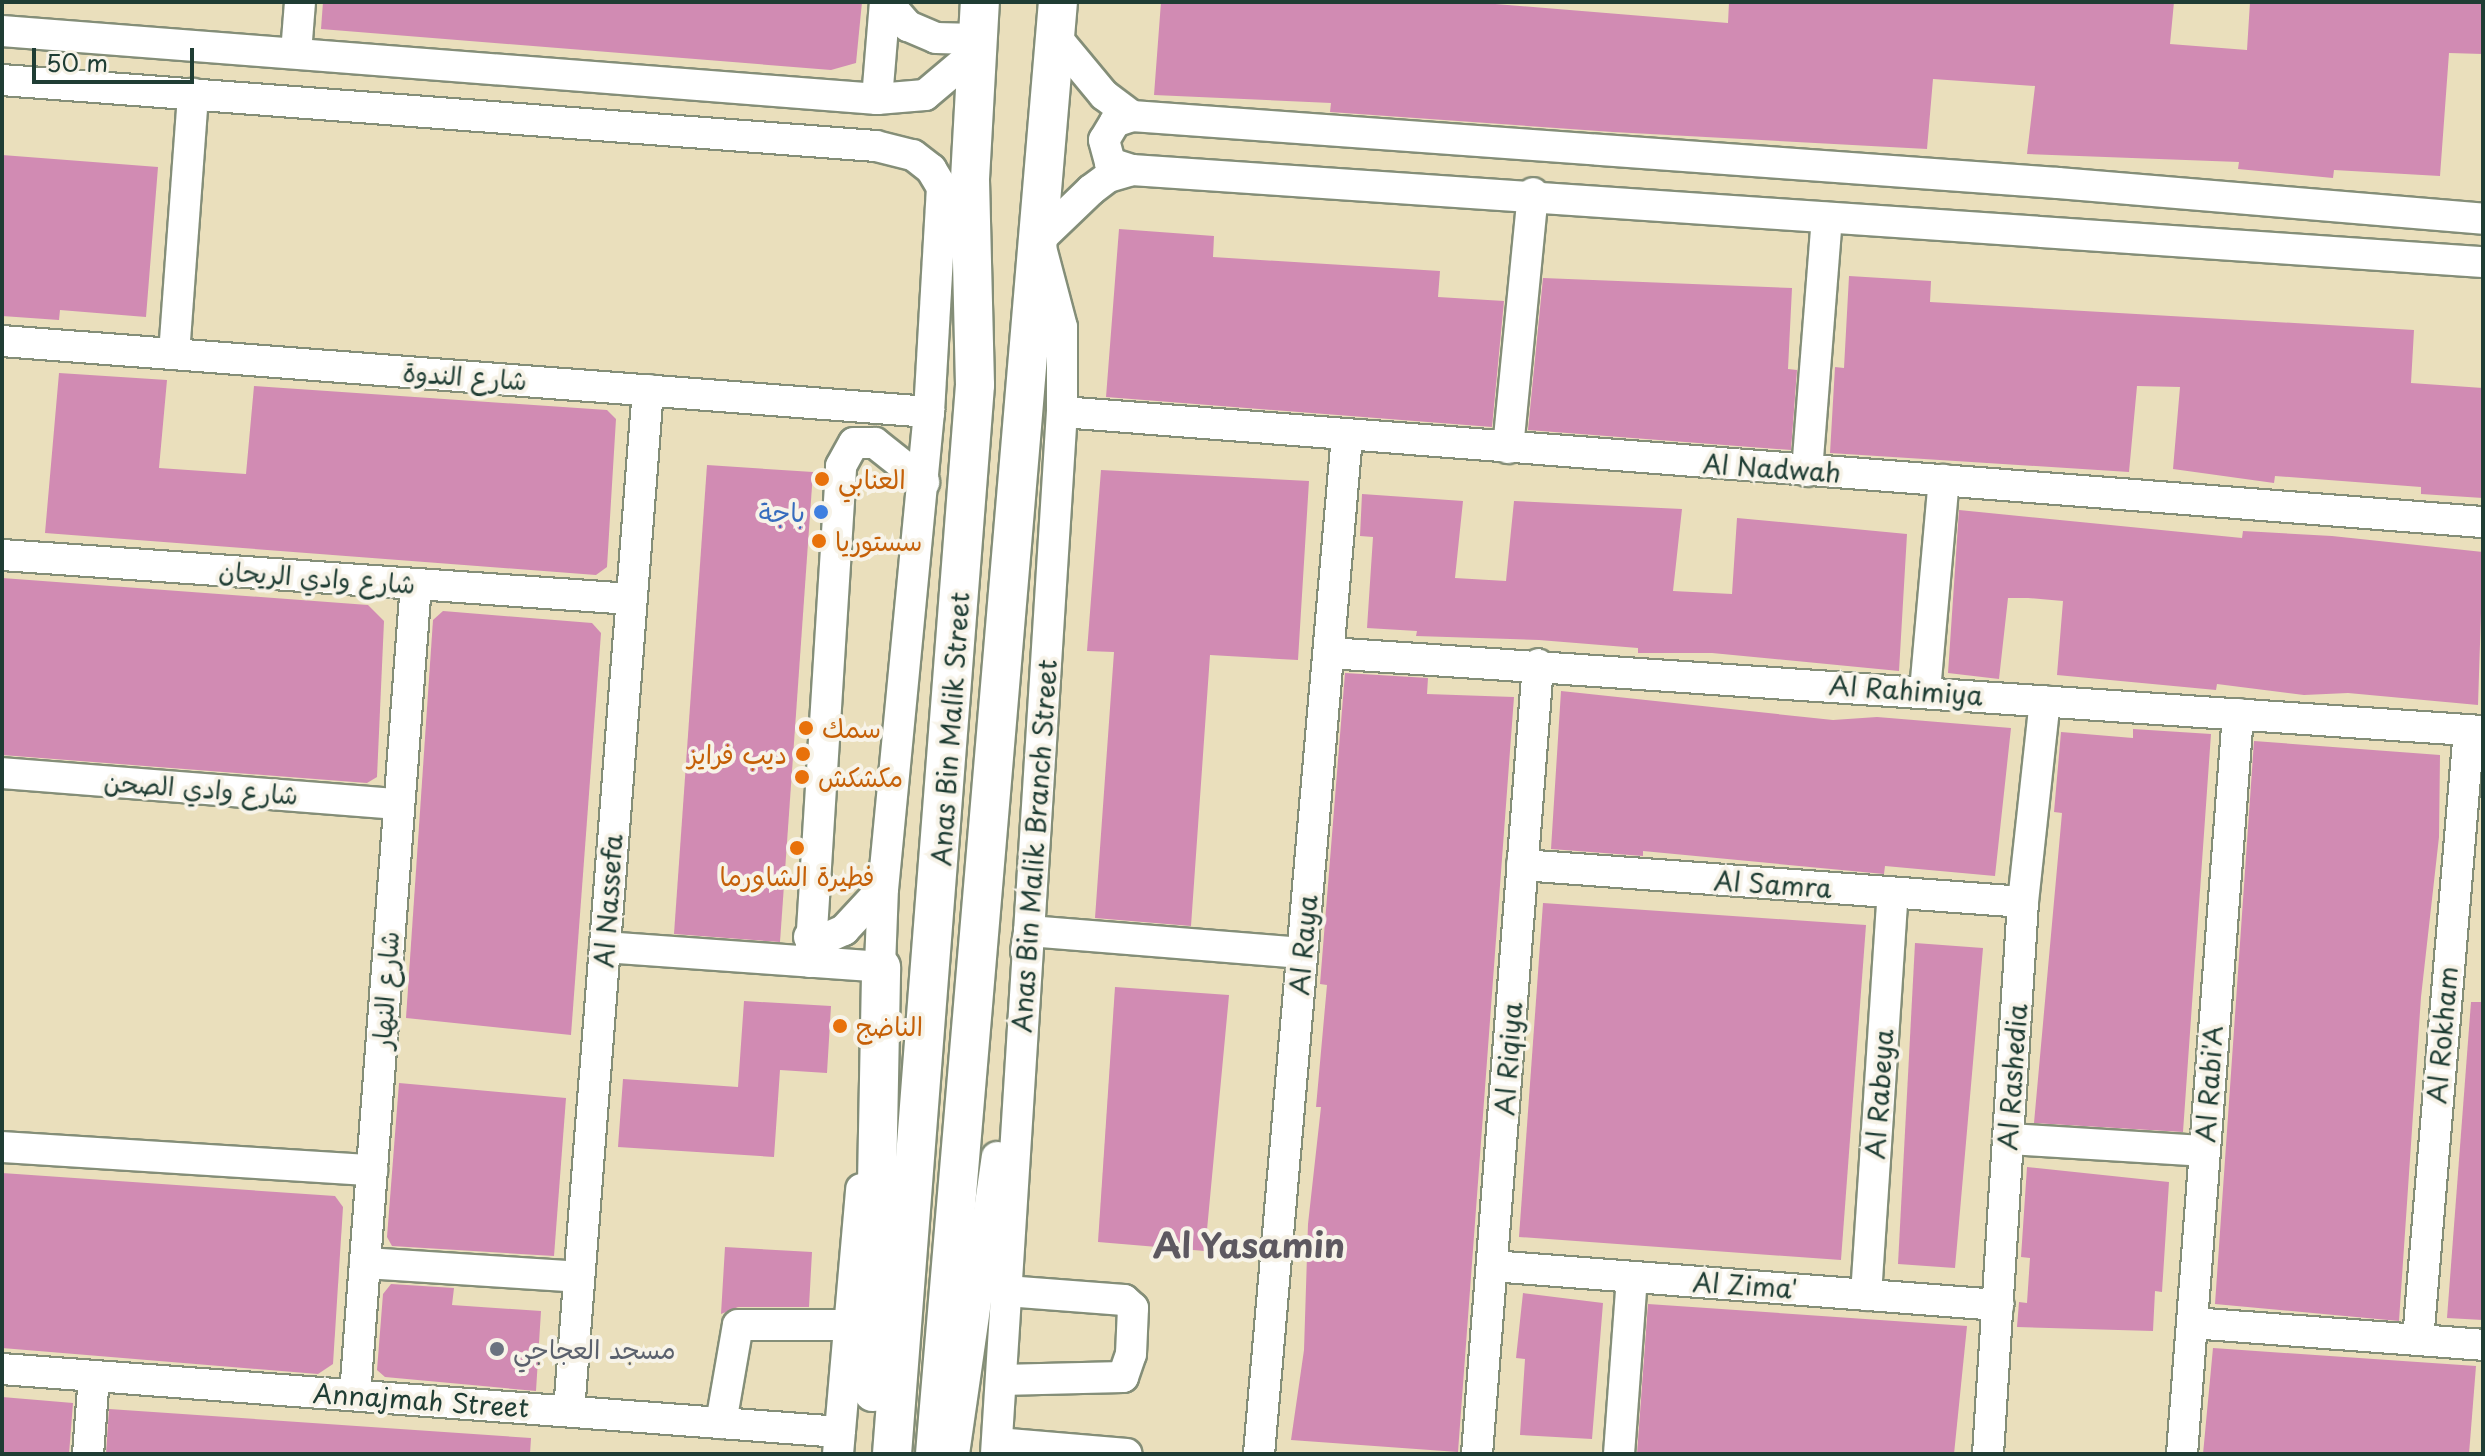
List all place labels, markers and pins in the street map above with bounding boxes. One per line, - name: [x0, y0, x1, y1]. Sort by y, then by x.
- place label: العنابي: [838, 463, 906, 495]
- marker: العنابي: [813, 470, 831, 488]
- place label: باجة: [759, 496, 805, 528]
- marker: باجة: [812, 503, 830, 521]
- place label: سستوريا: [835, 525, 922, 557]
- marker: سستوريا: [810, 532, 828, 550]
- place label: سمك: [822, 712, 881, 744]
- marker: سمك: [797, 719, 815, 737]
- place label: ديب فرايز: [687, 738, 787, 770]
- marker: ديب فرايز: [794, 745, 812, 763]
- place label: مكشكش: [818, 761, 903, 793]
- marker: مكشكش: [793, 768, 811, 786]
- marker: فطيرة الشاورما: [788, 839, 806, 857]
- place label: فطيرة الشاورما: [719, 860, 875, 892]
- place label: الناضج: [856, 1010, 923, 1042]
- marker: الناضج: [831, 1017, 849, 1035]
- place label: مسجد العجاجي: [513, 1333, 676, 1365]
- marker: مسجد العجاجي: [488, 1340, 506, 1358]

